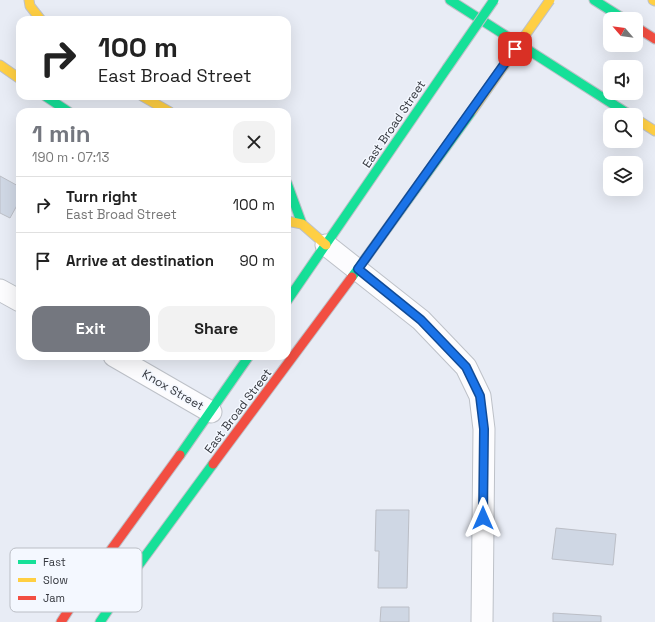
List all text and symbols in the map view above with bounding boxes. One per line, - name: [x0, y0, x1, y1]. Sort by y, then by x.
- north arrow: [603, 12, 643, 52]
- map controls: [603, 12, 643, 196]
- text: 100 m: [98, 29, 178, 65]
- icon: right: [32, 32, 84, 84]
- pin: [498, 32, 532, 66]
- icon: arrive: [504, 38, 526, 60]
- button: sound: [603, 60, 643, 100]
- text: East Broad Street: [98, 64, 251, 87]
- street label: East Broad Street: [359, 77, 429, 171]
- button: search: [603, 108, 643, 148]
- text: 1 min: [32, 118, 91, 149]
- button: close: [233, 121, 275, 163]
- text: 190 m · 07:13: [32, 149, 109, 166]
- button: layers: [603, 156, 643, 196]
- text: Turn right: [66, 187, 137, 206]
- icon: right: [32, 194, 54, 216]
- text: 100 m: [233, 195, 275, 214]
- text: East Broad Street: [66, 206, 177, 223]
- icon: arrive: [32, 250, 54, 272]
- text: Arrive at destination: [66, 251, 214, 270]
- text: 90 m: [239, 251, 275, 270]
- button: Exit: [32, 306, 150, 352]
- button: Share: [158, 306, 275, 352]
- street label: East Broad Street: [201, 365, 275, 457]
- street label: Knox Street: [139, 366, 207, 414]
- position arrow: [462, 497, 504, 539]
- legend: [10, 548, 142, 612]
- text: Fast: [43, 555, 66, 569]
- text: Slow: [43, 573, 68, 587]
- text: Jam: [43, 591, 65, 605]

